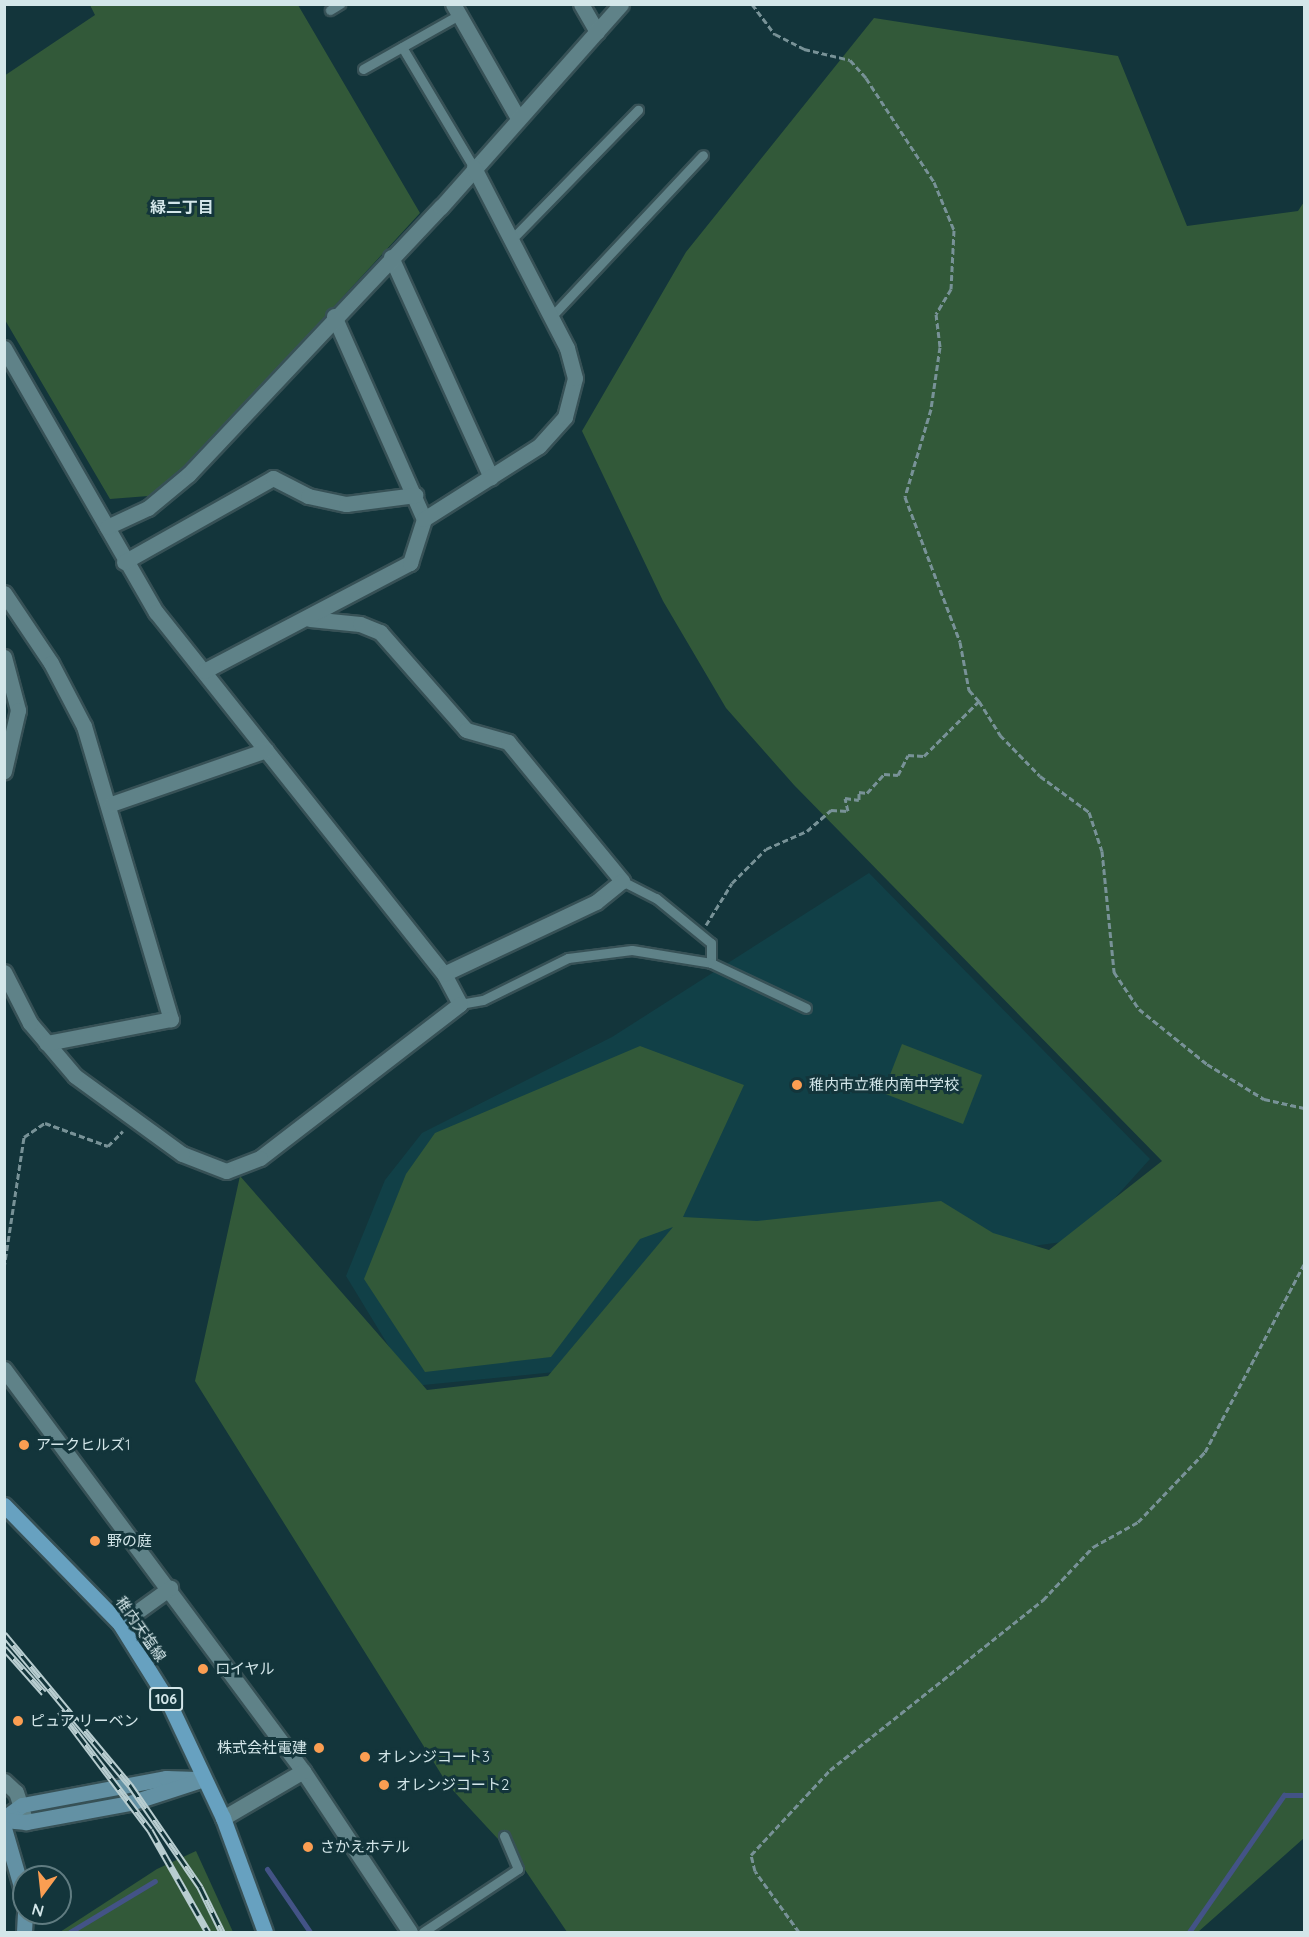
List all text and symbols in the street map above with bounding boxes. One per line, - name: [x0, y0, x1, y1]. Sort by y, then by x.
- district label: 緑二丁目: [150, 197, 214, 217]
- place label: 稚内市立稚内南中学校: [809, 1076, 959, 1094]
- marker: 稚内市立稚内南中学校: [790, 1078, 804, 1092]
- place label: アークヒルズ1: [36, 1436, 131, 1454]
- marker: アークヒルズ1: [17, 1438, 31, 1452]
- place label: 野の庭: [107, 1532, 152, 1550]
- marker: 野の庭: [88, 1534, 102, 1548]
- street label: 稚内天塩線: [112, 1593, 170, 1665]
- place label: ロイヤル: [215, 1660, 275, 1678]
- marker: ロイヤル: [196, 1662, 210, 1676]
- road number: 106: [148, 1688, 184, 1710]
- place label: ピュア リーベン: [30, 1712, 139, 1730]
- marker: ピュア リーベン: [11, 1714, 25, 1728]
- place label: 株式会社電建: [217, 1739, 307, 1757]
- marker: 株式会社電建: [312, 1741, 326, 1755]
- place label: オレンジコート3: [377, 1748, 490, 1766]
- marker: オレンジコート3: [358, 1750, 372, 1764]
- place label: オレンジコート2: [396, 1776, 509, 1794]
- marker: オレンジコート2: [377, 1778, 391, 1792]
- place label: さかえホテル: [320, 1838, 410, 1856]
- marker: さかえホテル: [301, 1840, 315, 1854]
- north arrow: [12, 1865, 72, 1925]
- text: N: [30, 1899, 46, 1922]

